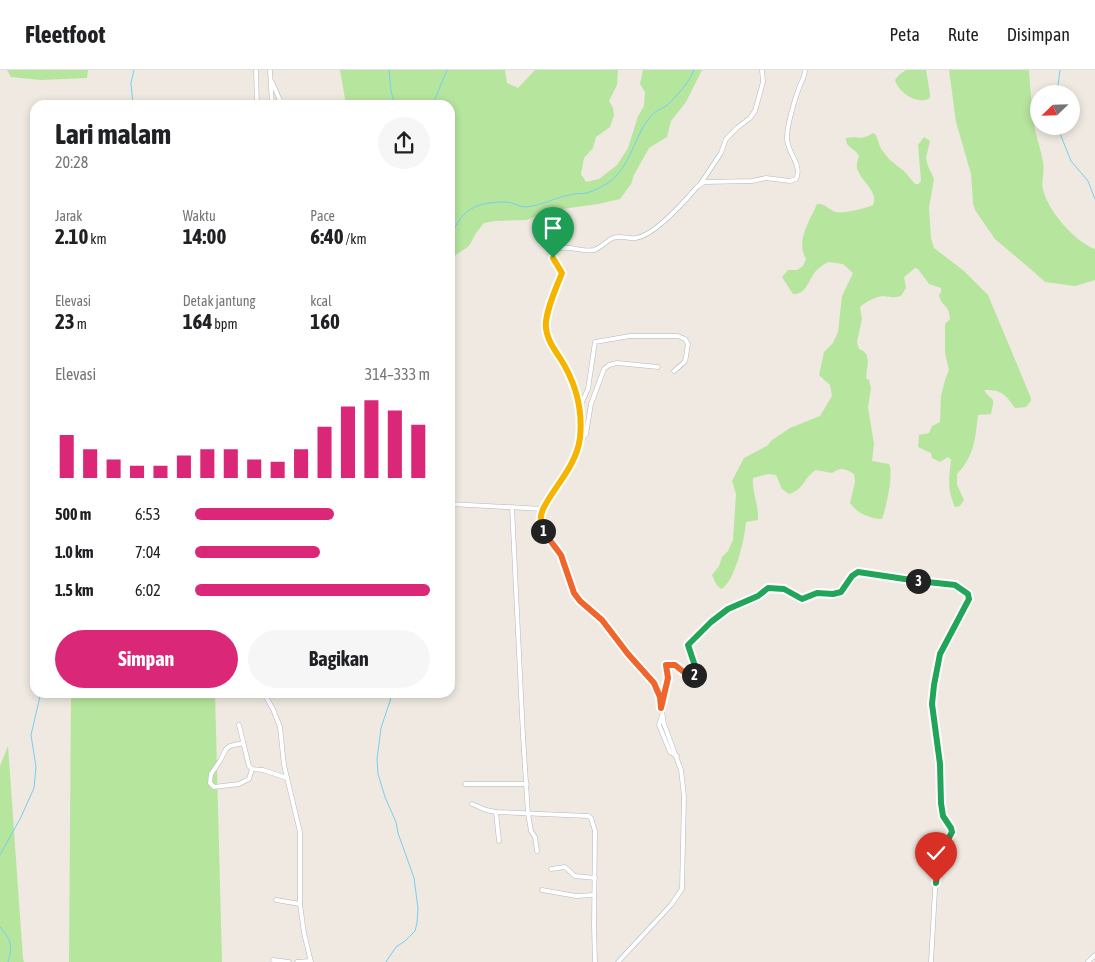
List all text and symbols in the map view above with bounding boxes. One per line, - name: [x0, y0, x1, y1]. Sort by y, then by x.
- text: Fleetfoot: [25, 21, 105, 48]
- text: Peta: [889, 24, 920, 45]
- text: Rute: [948, 24, 979, 45]
- text: Disimpan: [1007, 24, 1070, 45]
- north arrow: [1030, 85, 1080, 135]
- map controls: [1030, 85, 1080, 135]
- button: share: [378, 117, 430, 169]
- text: Lari malam: [55, 118, 171, 150]
- text: 20:28: [55, 153, 88, 171]
- pin: [532, 207, 574, 258]
- text: Jarak: [55, 208, 83, 224]
- text: Waktu: [183, 208, 216, 224]
- text: Pace: [310, 208, 335, 224]
- icon: arrive: [539, 214, 567, 242]
- text: 2.10: [55, 224, 88, 248]
- text: 14:00: [183, 224, 226, 248]
- text: 6:40: [310, 224, 344, 248]
- text: km: [88, 231, 107, 247]
- text: /km: [344, 231, 367, 247]
- text: Elevasi: [55, 293, 91, 309]
- text: Detak jantung: [183, 293, 256, 309]
- text: kcal: [310, 293, 332, 309]
- text: 23: [55, 309, 75, 333]
- text: 164: [183, 309, 212, 333]
- text: 160: [310, 309, 340, 333]
- text: m: [75, 316, 87, 332]
- text: bpm: [212, 316, 238, 332]
- text: Elevasi: [55, 365, 96, 383]
- text: 314–333 m: [365, 365, 430, 383]
- text: 500 m: [55, 505, 91, 523]
- text: 6:53: [135, 505, 160, 523]
- pin: 1: [530, 518, 556, 544]
- text: 1: [540, 523, 547, 539]
- text: 1.0 km: [55, 543, 94, 561]
- text: 7:04: [135, 543, 161, 561]
- pin: 3: [906, 568, 930, 594]
- text: 3: [915, 573, 922, 589]
- text: 1.5 km: [55, 581, 94, 599]
- text: 6:02: [135, 581, 161, 599]
- button: Simpan: [55, 630, 238, 688]
- button: Bagikan: [248, 630, 430, 688]
- pin: 2: [682, 662, 706, 688]
- text: 2: [691, 667, 698, 683]
- pin: [915, 832, 957, 883]
- icon: check: [922, 839, 950, 867]

